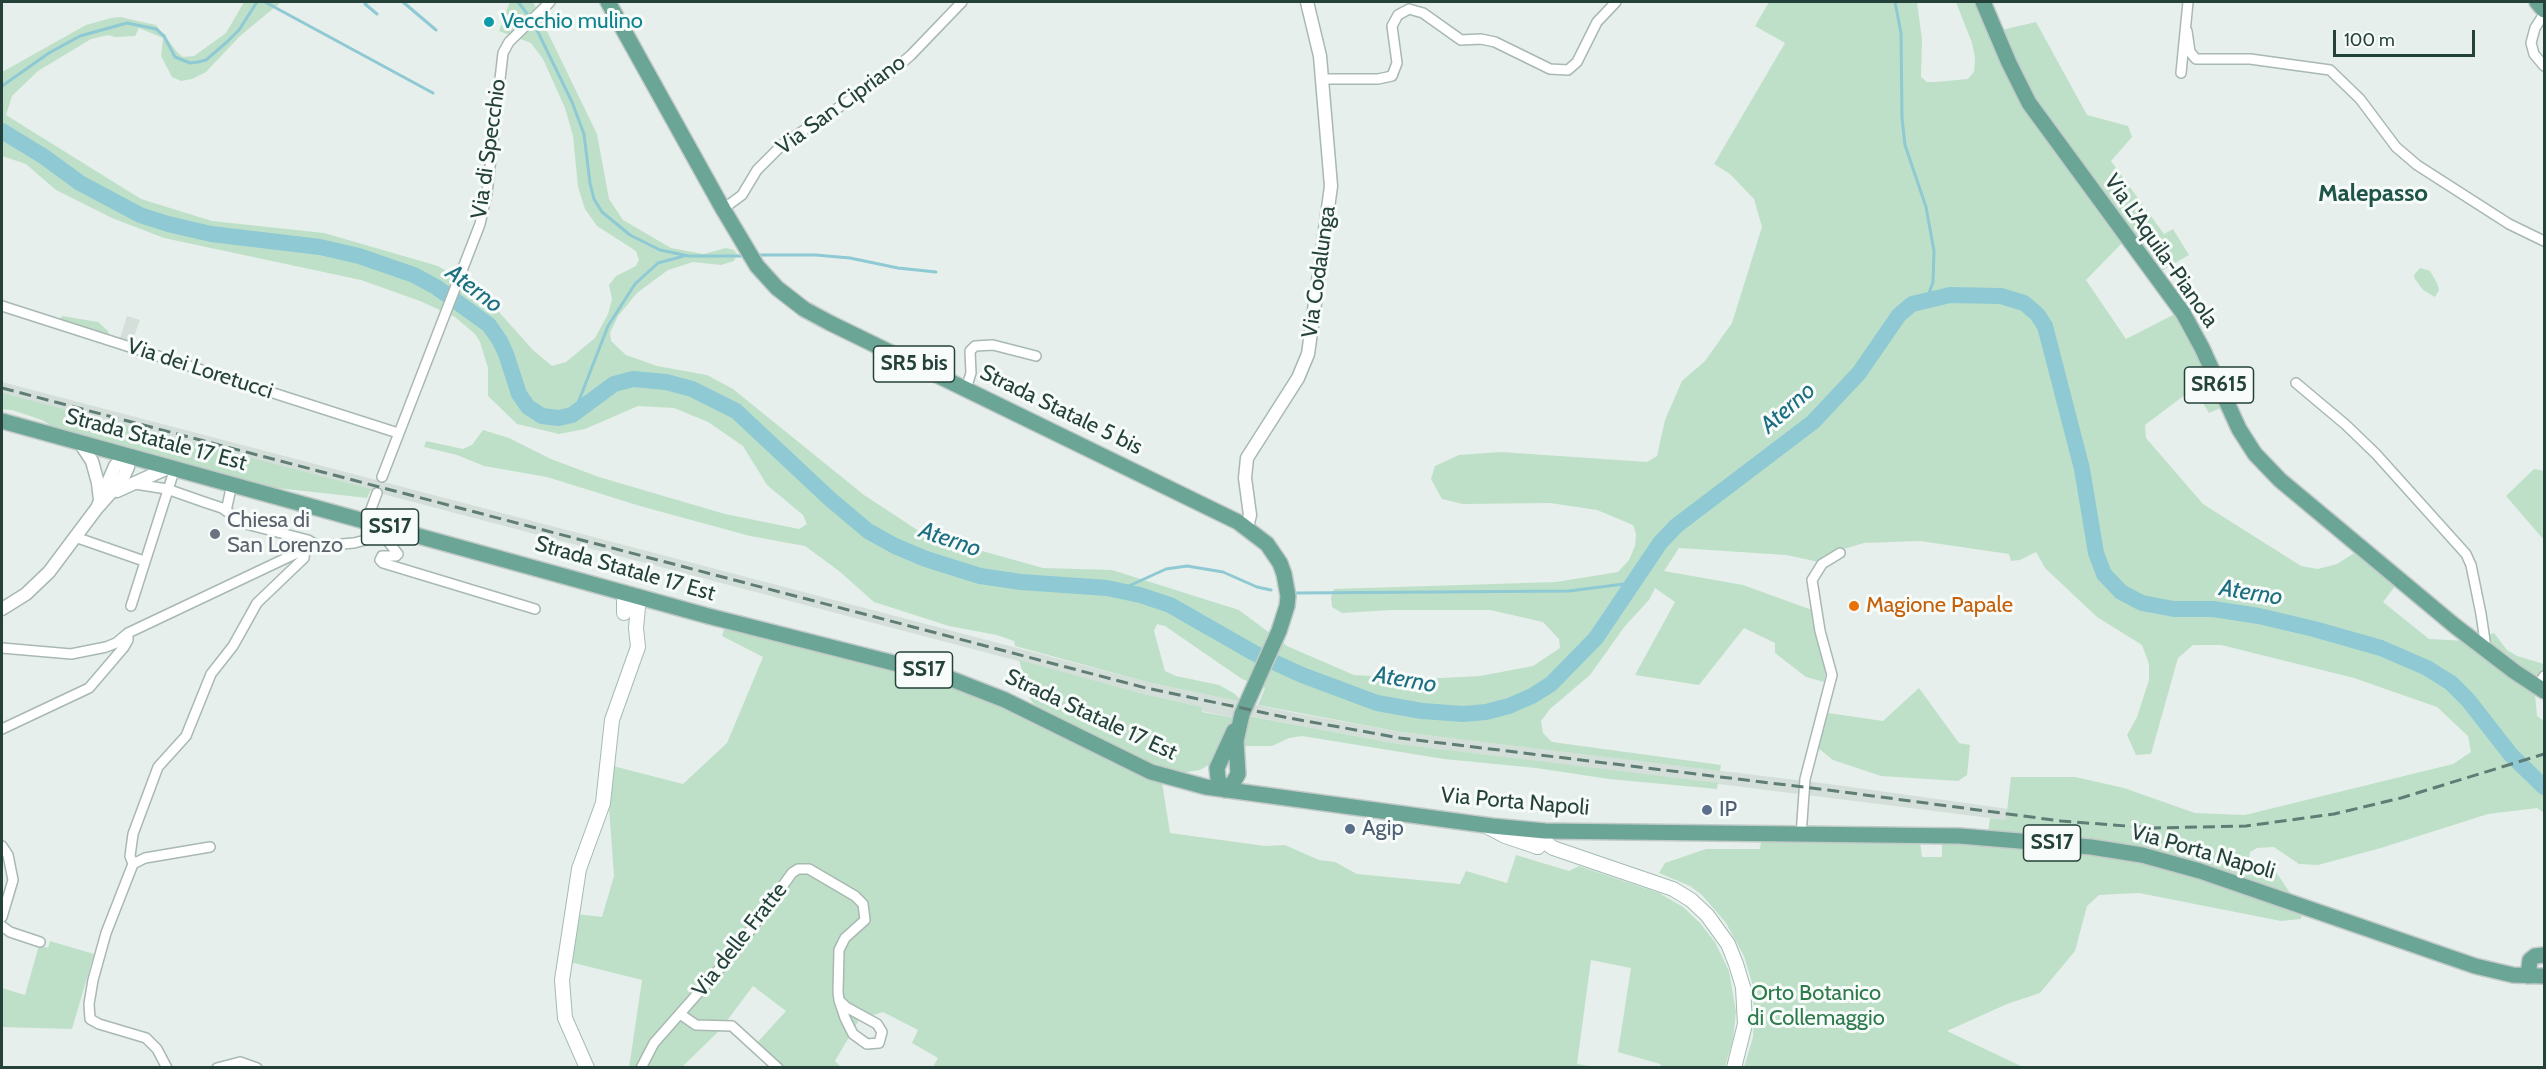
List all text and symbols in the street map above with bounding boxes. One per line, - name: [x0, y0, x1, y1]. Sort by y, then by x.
- place label: Vecchio mulino: [501, 9, 643, 35]
- marker: Vecchio mulino: [482, 15, 496, 29]
- scale bar: [2336, 18, 2478, 56]
- text: 100 m: [2344, 29, 2395, 51]
- street label: Via San Cipriano: [771, 49, 911, 161]
- street label: Via di Specchio: [466, 77, 512, 221]
- street label: Via L'Aquila-Pianola: [2098, 169, 2224, 333]
- district label: Malepasso: [2318, 180, 2428, 208]
- street label: Via Codalunga: [1297, 204, 1341, 340]
- water label: Aterno: [440, 258, 508, 320]
- street label: Via dei Loretucci: [124, 333, 276, 405]
- road number: SR5 bis: [874, 346, 954, 382]
- street label: Strada Statale 5 bis: [975, 359, 1147, 461]
- road number: SR615: [2184, 367, 2254, 403]
- water label: Aterno: [1755, 376, 1821, 440]
- street label: Strada Statale 17 Est: [63, 403, 249, 477]
- place label: Chiesa di San Lorenzo: [227, 508, 343, 560]
- road number: SS17: [362, 509, 418, 545]
- water label: Aterno: [915, 516, 985, 564]
- marker: Chiesa di San Lorenzo: [208, 527, 222, 541]
- street label: Strada Statale 17 Est: [532, 531, 718, 607]
- water label: Aterno: [2217, 574, 2285, 612]
- place label: Magione Papale: [1866, 593, 2013, 619]
- marker: Magione Papale: [1847, 599, 1861, 613]
- road number: SS17: [896, 652, 952, 688]
- water label: Aterno: [1371, 660, 1439, 700]
- street label: Strada Statale 17 Est: [1001, 664, 1181, 766]
- street label: Via Porta Napoli: [1440, 782, 1590, 822]
- place label: IP: [1719, 797, 1737, 823]
- marker: IP: [1700, 803, 1714, 817]
- place label: Agip: [1362, 816, 1404, 842]
- street label: Via Porta Napoli: [2128, 819, 2278, 885]
- marker: Agip: [1343, 822, 1357, 836]
- road number: SS17: [2024, 825, 2080, 861]
- street label: Via delle Fratte: [687, 877, 793, 1003]
- park label: Orto Botanico di Collemaggio: [1747, 981, 1885, 1032]

